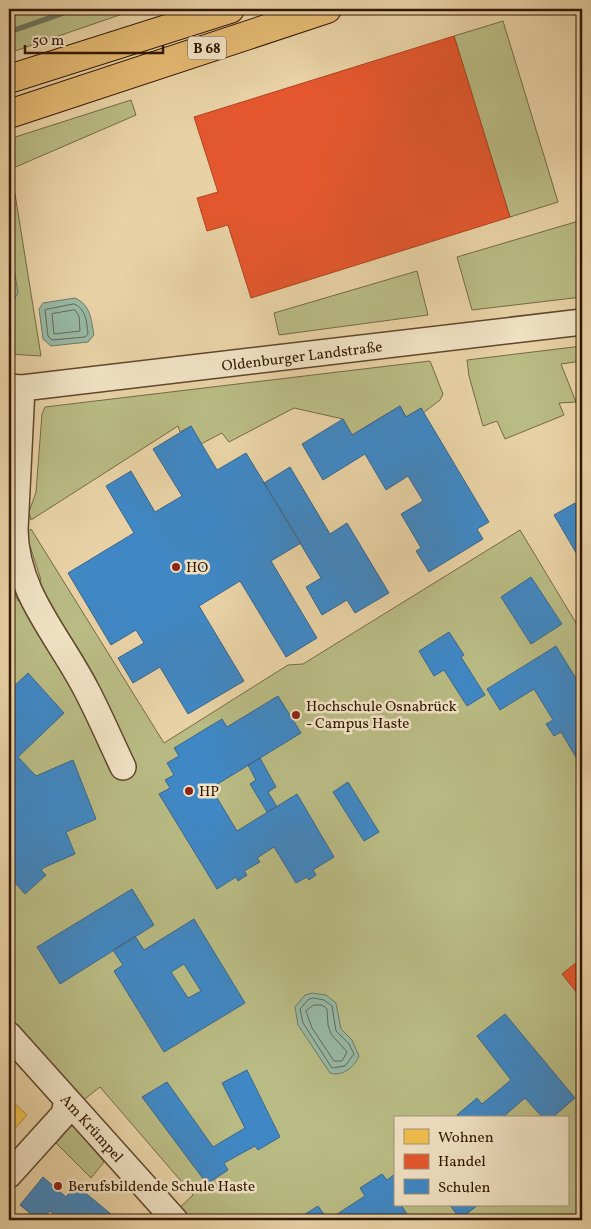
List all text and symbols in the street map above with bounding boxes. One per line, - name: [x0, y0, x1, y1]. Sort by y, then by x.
- scale bar: [25, 22, 162, 54]
- text: 50 m: [32, 31, 64, 52]
- road number: B 68: [188, 36, 226, 59]
- street label: Oldenburger Landstraße: [221, 337, 384, 378]
- place label: HO: [186, 558, 208, 579]
- marker: HO: [170, 561, 182, 573]
- place label: Hochschule Osnabrück - Campus Haste: [306, 697, 457, 735]
- marker: Hochschule Osnabrück - Campus Haste: [290, 709, 302, 721]
- place label: HP: [199, 782, 219, 803]
- marker: HP: [183, 785, 195, 797]
- street label: Am Krümpel: [55, 1090, 127, 1168]
- legend: [394, 1116, 568, 1206]
- text: Wohnen: [438, 1128, 494, 1149]
- text: Handel: [438, 1152, 486, 1173]
- place label: Berufsbildende Schule Haste: [68, 1177, 255, 1198]
- text: Schulen: [438, 1178, 491, 1199]
- marker: Berufsbildende Schule Haste: [52, 1180, 64, 1192]

